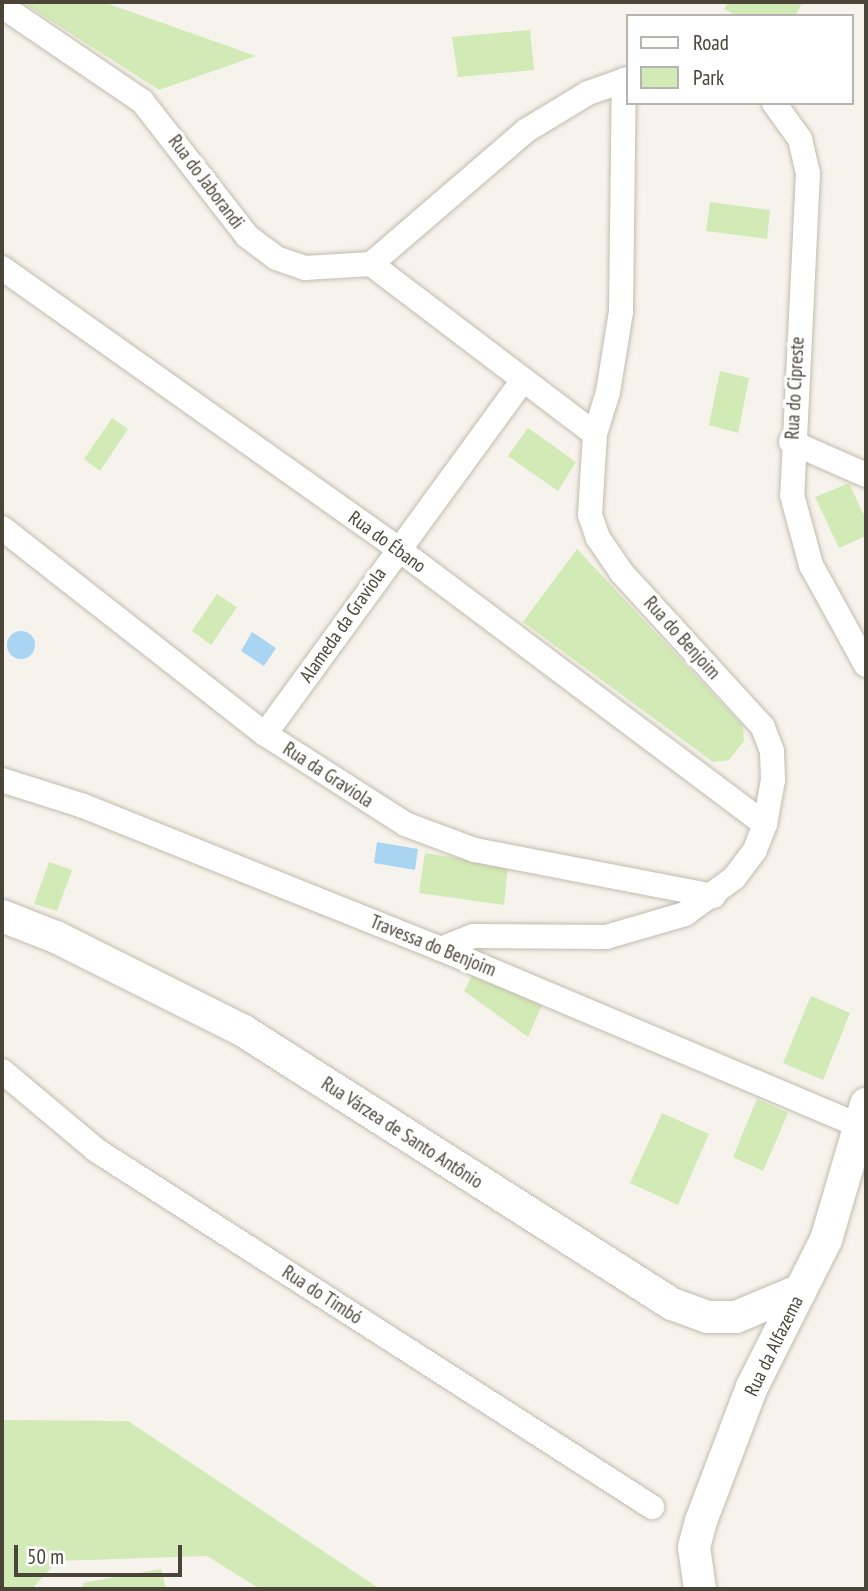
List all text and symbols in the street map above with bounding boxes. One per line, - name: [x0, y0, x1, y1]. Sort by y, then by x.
- legend: [626, 14, 854, 105]
- text: Road: [693, 29, 729, 56]
- text: Park: [693, 64, 724, 91]
- street label: Rua do Jaborandi: [163, 131, 249, 233]
- street label: Rua do Cipreste: [781, 336, 809, 440]
- street label: Rua do Ébano: [344, 506, 430, 578]
- street label: Alameda da Graviola: [295, 563, 391, 687]
- street label: Rua do Benjoim: [639, 592, 725, 684]
- street label: Rua da Graviola: [279, 737, 377, 813]
- street label: Travessa do Benjoim: [367, 910, 499, 982]
- street label: Rua Várzea de Santo Antônio: [317, 1072, 487, 1194]
- street label: Rua do Timbó: [278, 1261, 366, 1329]
- street label: Rua da Alfazema: [740, 1292, 808, 1400]
- scale bar: [18, 1532, 186, 1576]
- text: 50 m: [27, 1543, 64, 1570]

